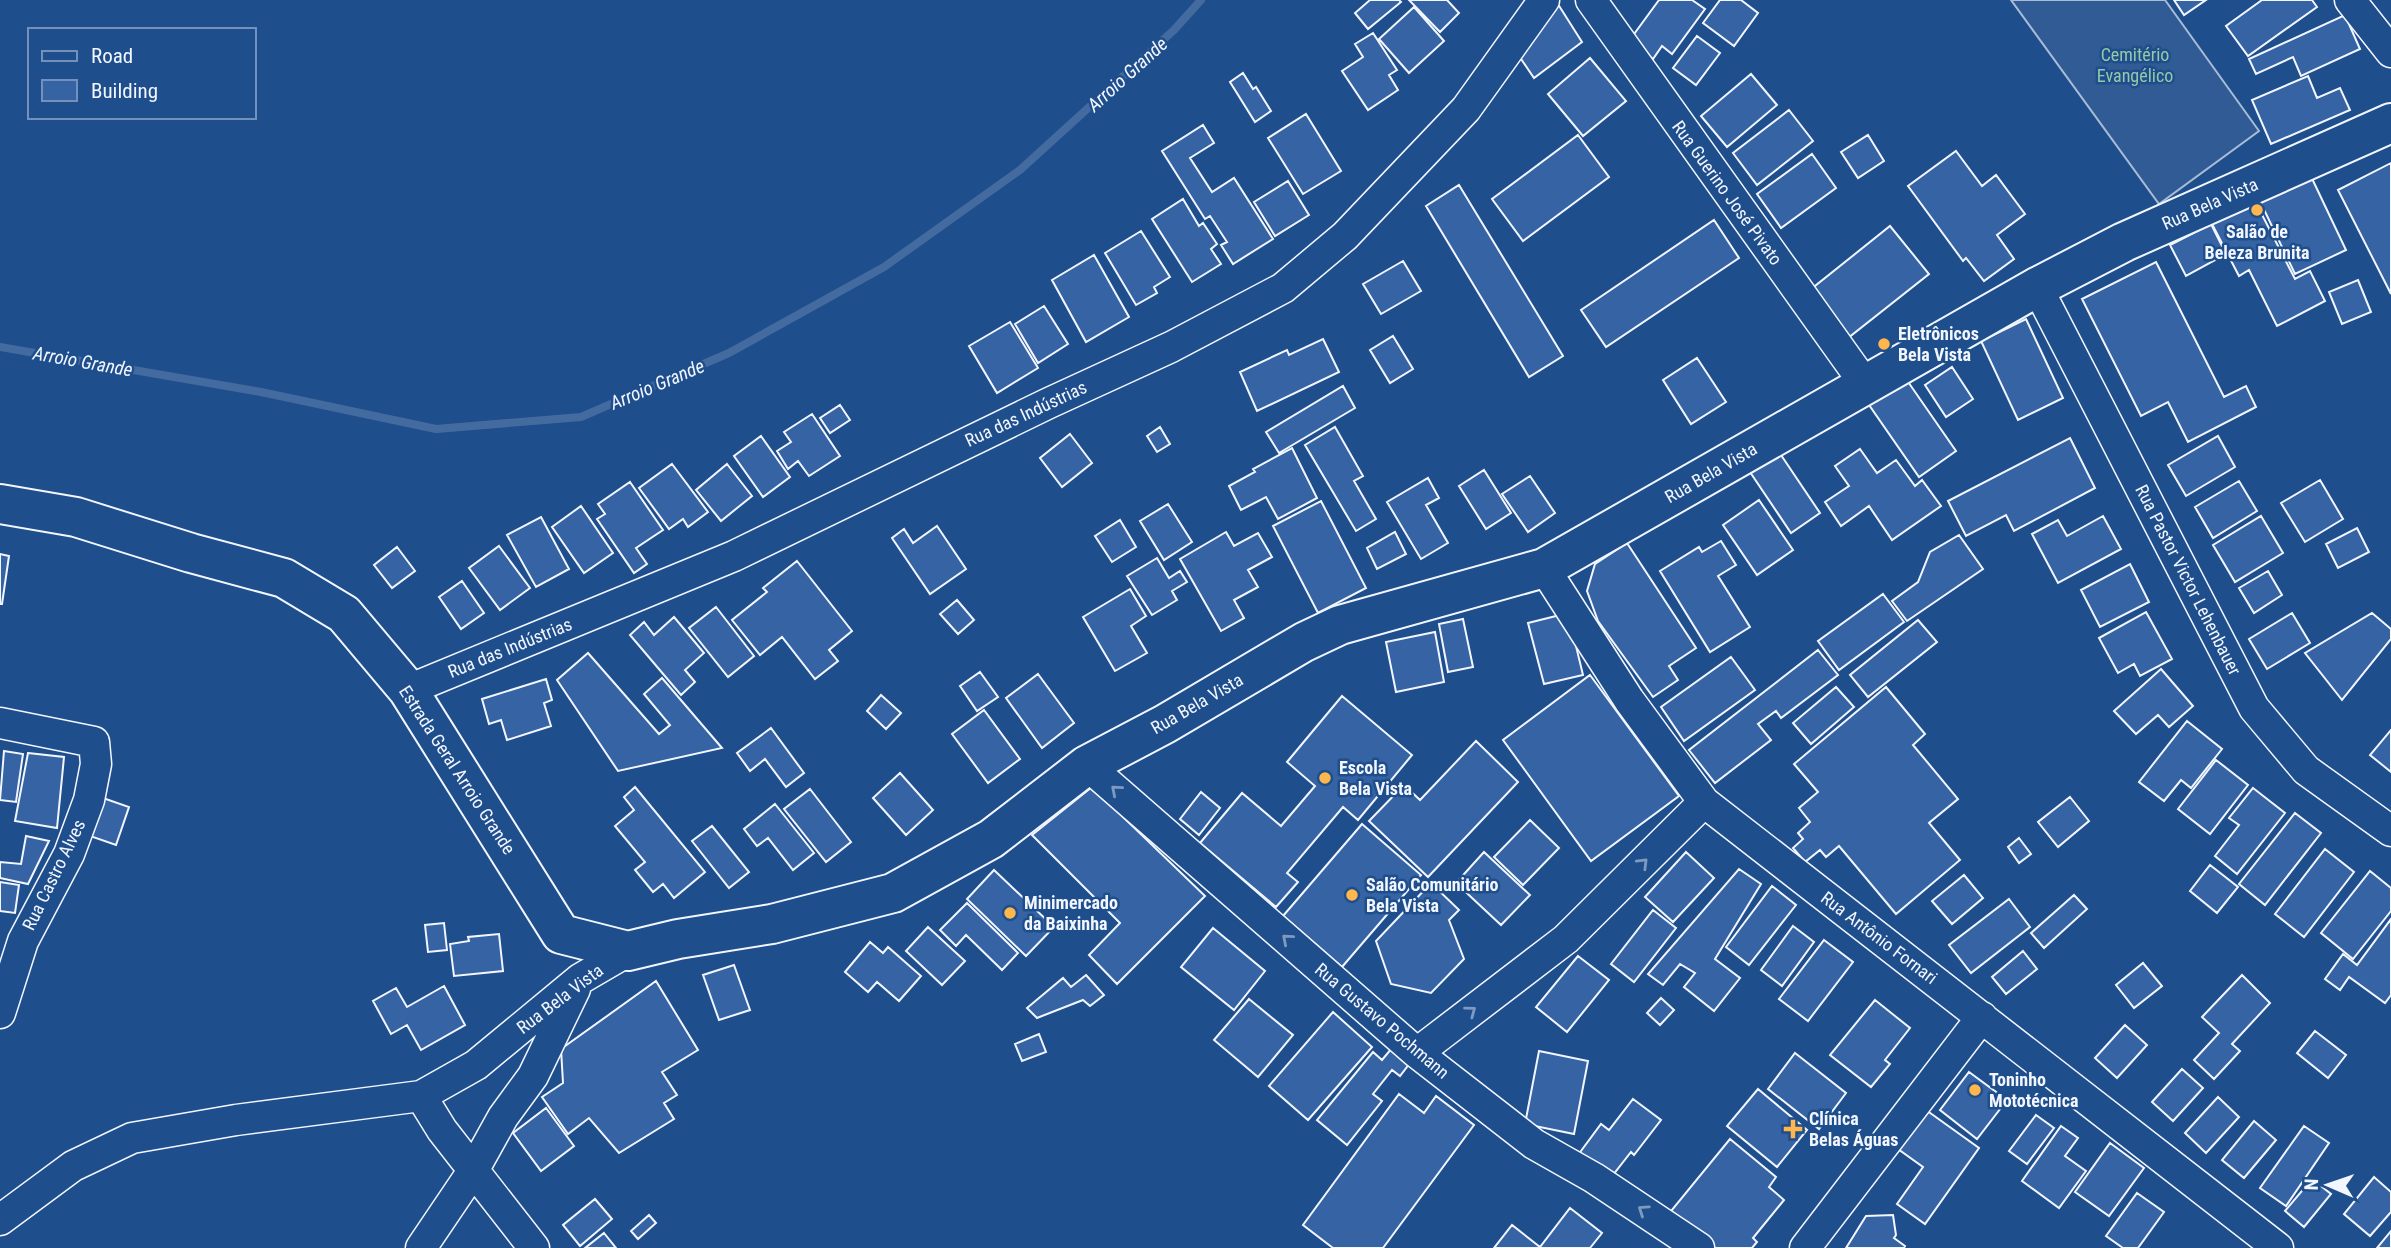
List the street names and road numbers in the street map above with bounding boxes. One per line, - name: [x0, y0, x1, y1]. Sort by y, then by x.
- street label: Rua Guerino José Pivato: [1668, 116, 1787, 269]
- street label: Rua Bela Vista: [2159, 173, 2261, 234]
- street label: Rua das Indústrias: [962, 376, 1090, 451]
- street label: Rua Bela Vista: [1661, 438, 1760, 507]
- street label: Rua Pastor Victor Lehenbauer: [2131, 481, 2246, 679]
- street label: Rua das Indústrias: [445, 613, 575, 682]
- street label: Rua Bela Vista: [1147, 669, 1246, 738]
- street label: Estrada Geral Arroio Grande: [395, 681, 520, 858]
- street label: Rua Castro Alves: [18, 816, 89, 934]
- street label: Rua Antônio Fornari: [1817, 887, 1942, 988]
- street label: Rua Gustavo Pochmann: [1311, 958, 1454, 1083]
- street label: Rua Bela Vista: [512, 959, 607, 1038]

